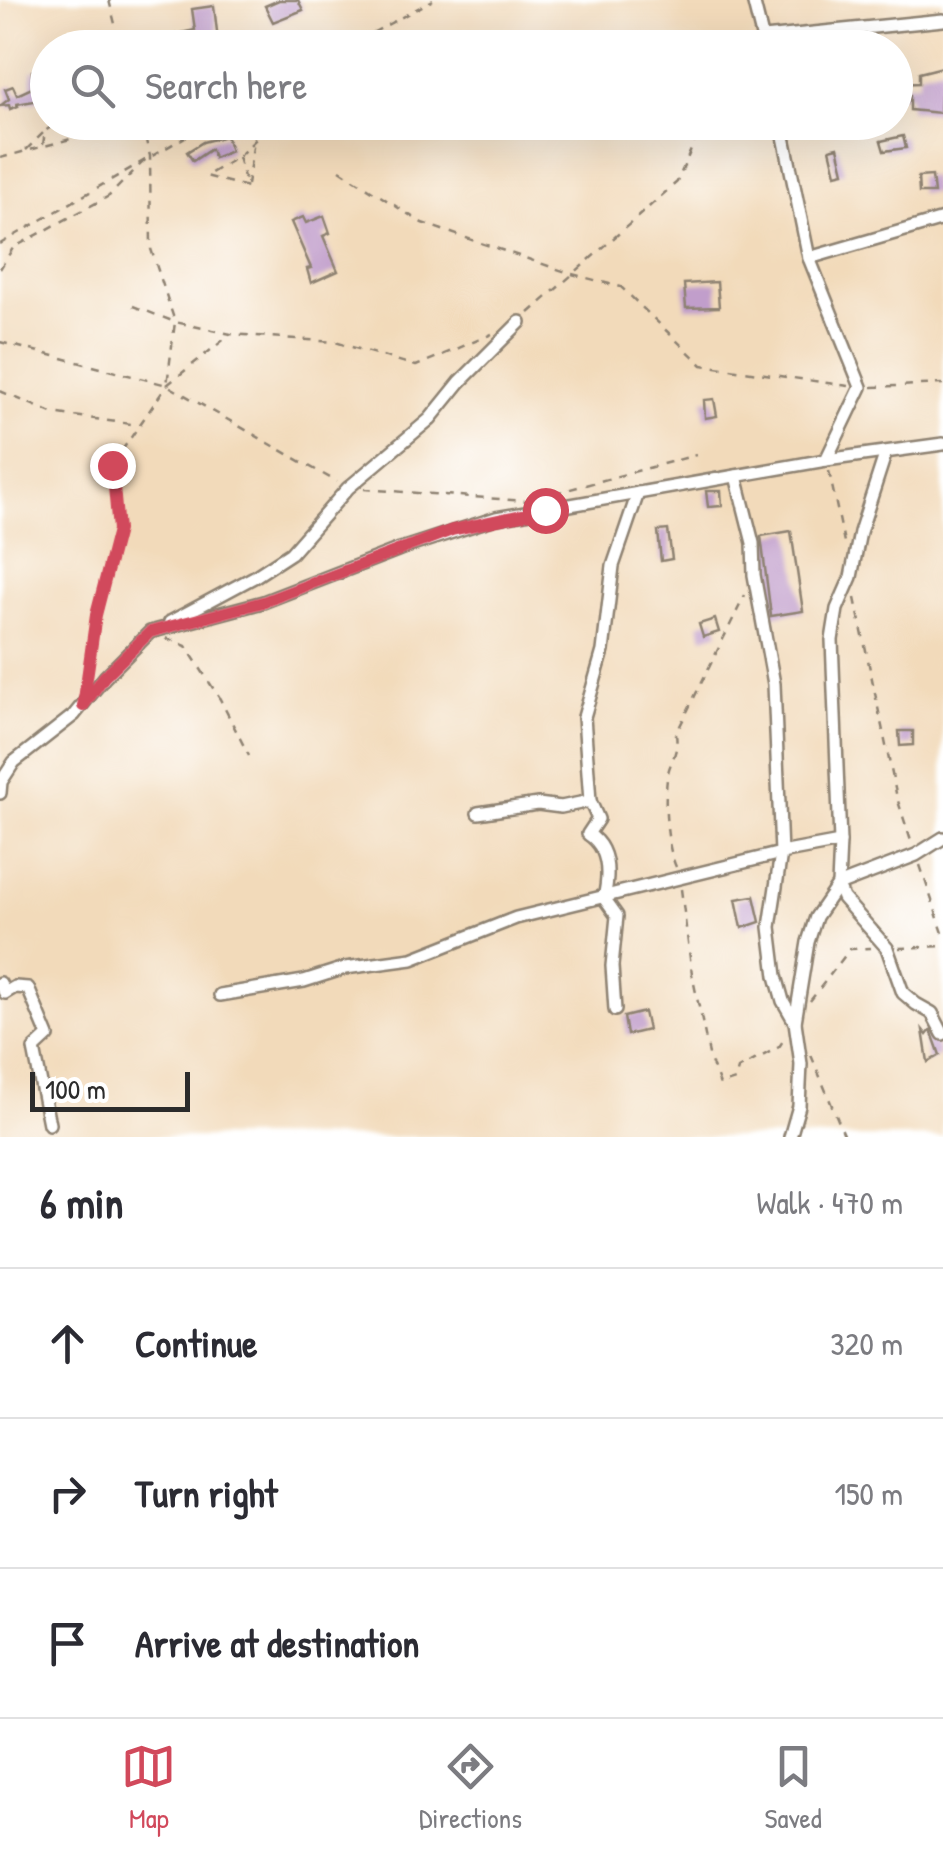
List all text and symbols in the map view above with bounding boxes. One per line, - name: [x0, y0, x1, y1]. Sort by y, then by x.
- search box: [30, 30, 913, 140]
- icon: search: [65, 58, 120, 113]
- text: Search here: [145, 59, 307, 111]
- route end: [90, 443, 136, 489]
- route start: [523, 488, 569, 534]
- scale bar: [30, 1067, 190, 1112]
- text: 100 m: [45, 1070, 106, 1108]
- text: 6 min: [40, 1174, 123, 1231]
- text: Walk · 470 m: [757, 1181, 903, 1224]
- icon: ahead: [40, 1316, 95, 1371]
- text: Continue: [135, 1317, 257, 1369]
- text: 320 m: [830, 1322, 903, 1365]
- icon: right: [40, 1466, 95, 1521]
- text: Turn right: [135, 1467, 278, 1519]
- text: 150 m: [834, 1472, 903, 1515]
- icon: arrive: [40, 1616, 95, 1671]
- text: Arrive at destination: [135, 1617, 419, 1669]
- tab: Map: [121, 1739, 176, 1837]
- tab: Directions: [419, 1739, 522, 1837]
- tab: Saved: [765, 1739, 822, 1837]

